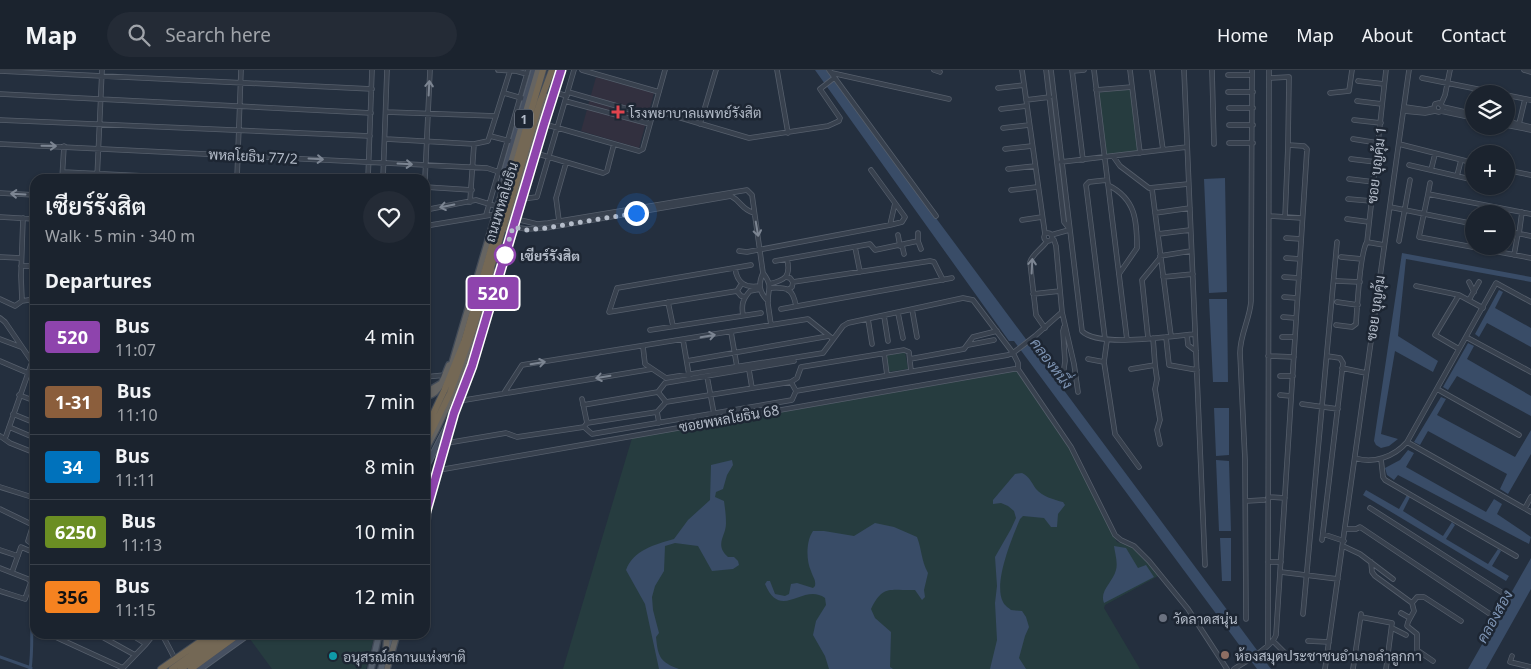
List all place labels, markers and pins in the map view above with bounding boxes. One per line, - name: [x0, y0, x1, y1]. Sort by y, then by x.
- place label: โรงพยาบาลแพทย์รังสิต: [628, 103, 761, 122]
- marker: โรงพยาบาลแพทย์รังสิต: [611, 105, 625, 119]
- marker: เซียร์รังสิต: [494, 244, 516, 266]
- place label: เซียร์รังสิต: [520, 246, 580, 265]
- place label: วัดลาดสนุ่น: [1173, 609, 1238, 629]
- marker: วัดลาดสนุ่น: [1157, 612, 1169, 624]
- place label: ห้องสมุดประชาชนอำเภอลำลูกกา: [1235, 646, 1422, 666]
- place label: อนุสรณ์สถานแห่งชาติ: [343, 647, 466, 667]
- marker: ห้องสมุดประชาชนอำเภอลำลูกกา: [1219, 649, 1231, 661]
- marker: อนุสรณ์สถานแห่งชาติ: [327, 650, 339, 662]

